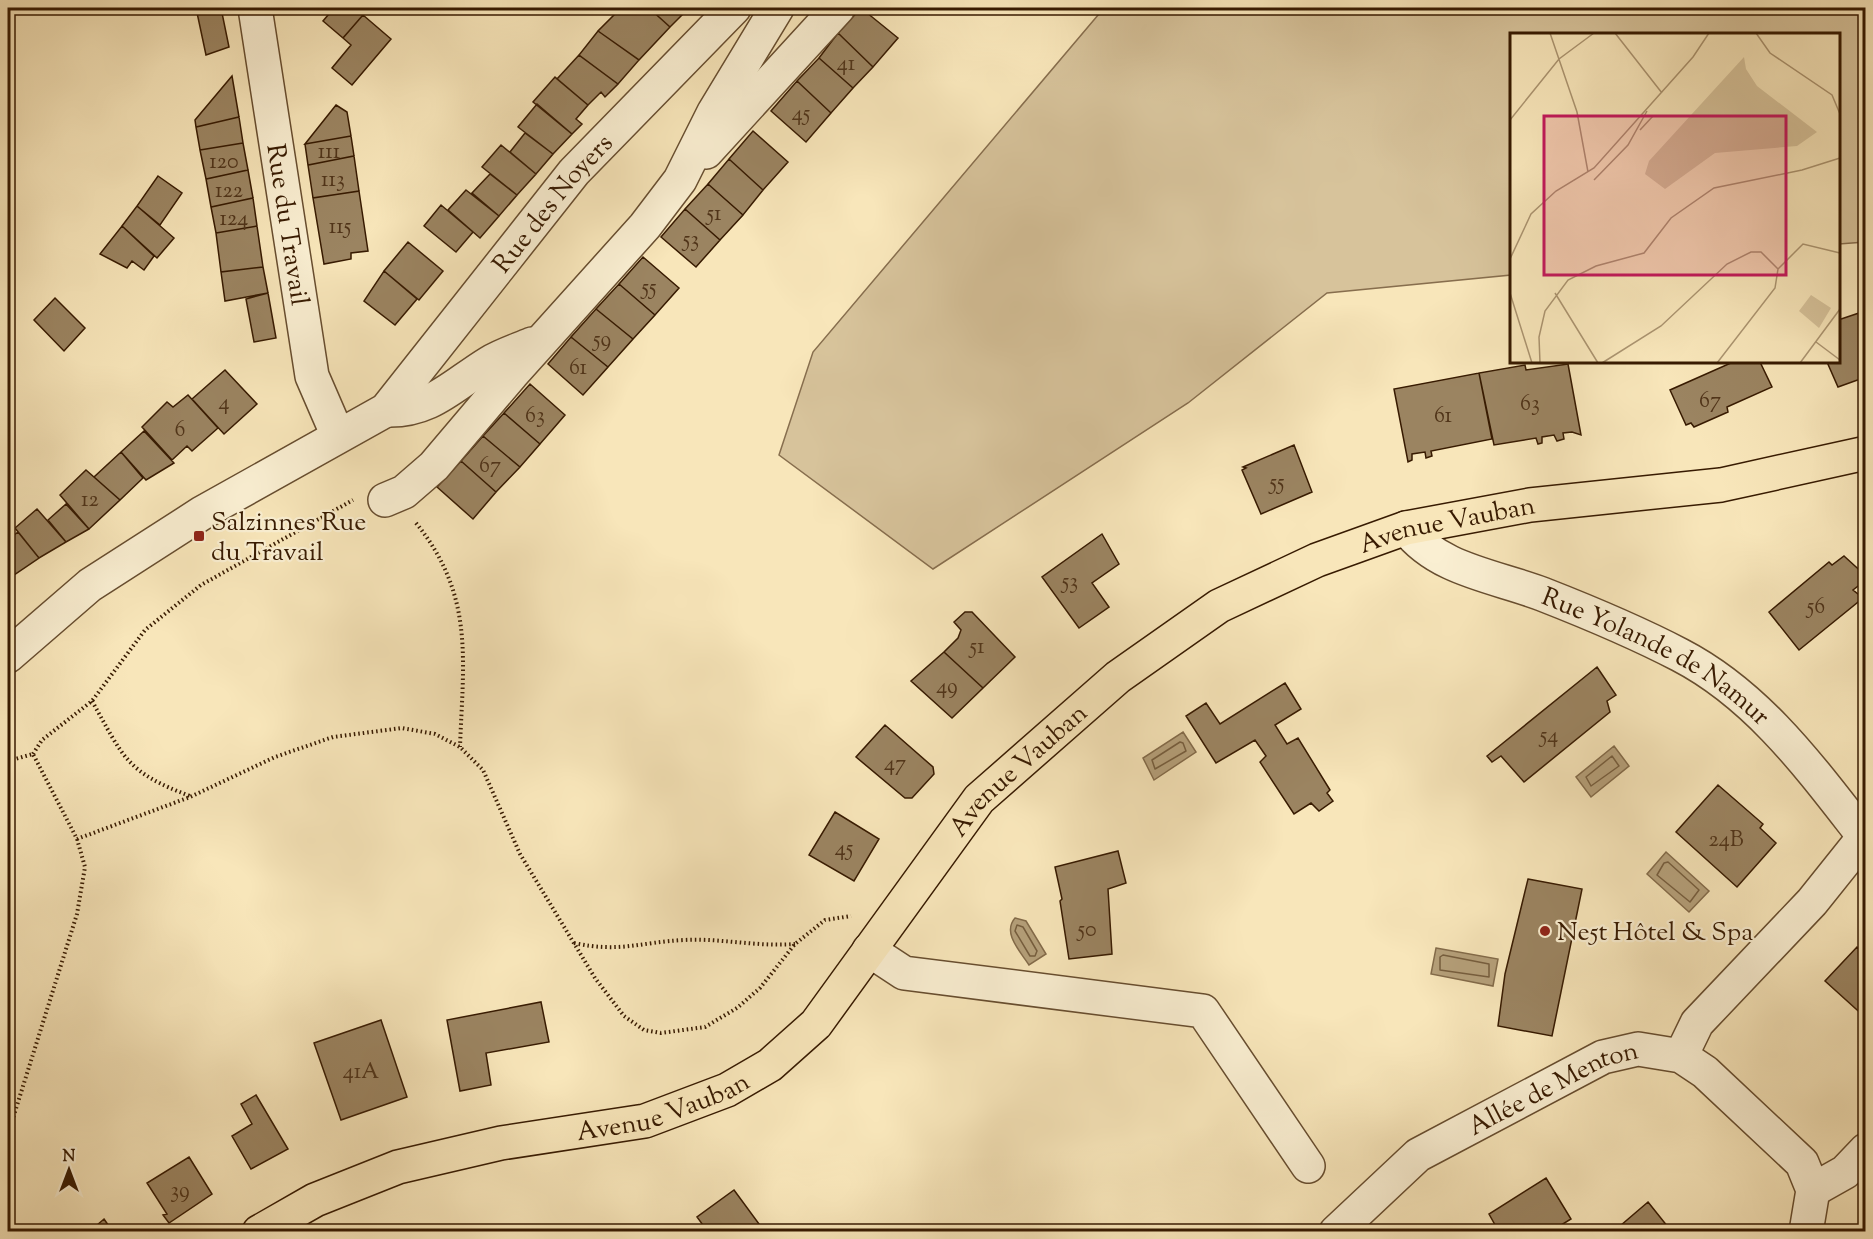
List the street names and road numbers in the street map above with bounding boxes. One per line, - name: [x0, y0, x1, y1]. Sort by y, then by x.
- street label: Rue des Noyers: [485, 127, 622, 282]
- street label: Rue du Travail: [255, 141, 317, 308]
- street label: Avenue Vauban: [1354, 488, 1538, 564]
- street label: Rue Yolande de Namur: [1536, 580, 1778, 735]
- street label: Avenue Vauban: [941, 696, 1096, 845]
- street label: Allée de Menton: [1462, 1034, 1642, 1146]
- street label: Avenue Vauban: [574, 1065, 757, 1152]

